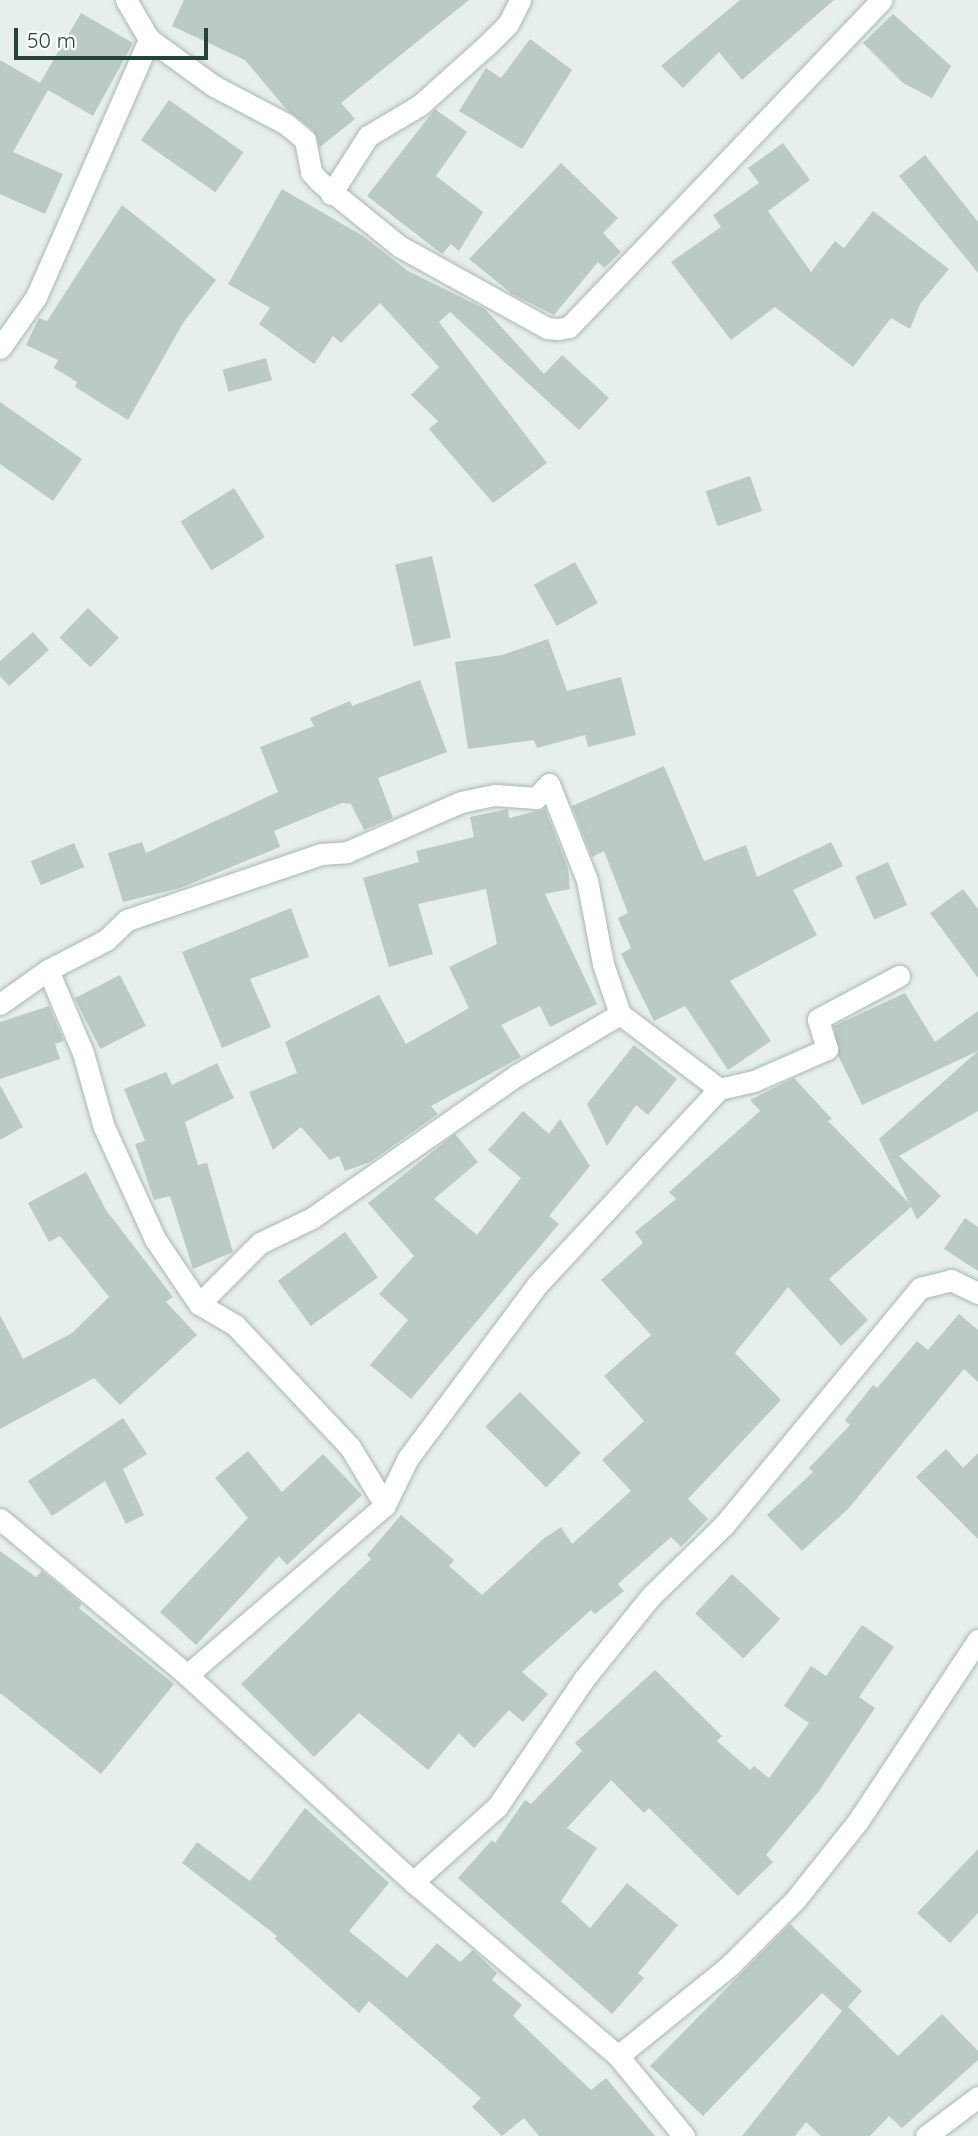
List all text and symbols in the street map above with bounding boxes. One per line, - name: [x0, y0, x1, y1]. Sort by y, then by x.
- scale bar: [18, 14, 212, 58]
- text: 50 m: [27, 27, 76, 53]

